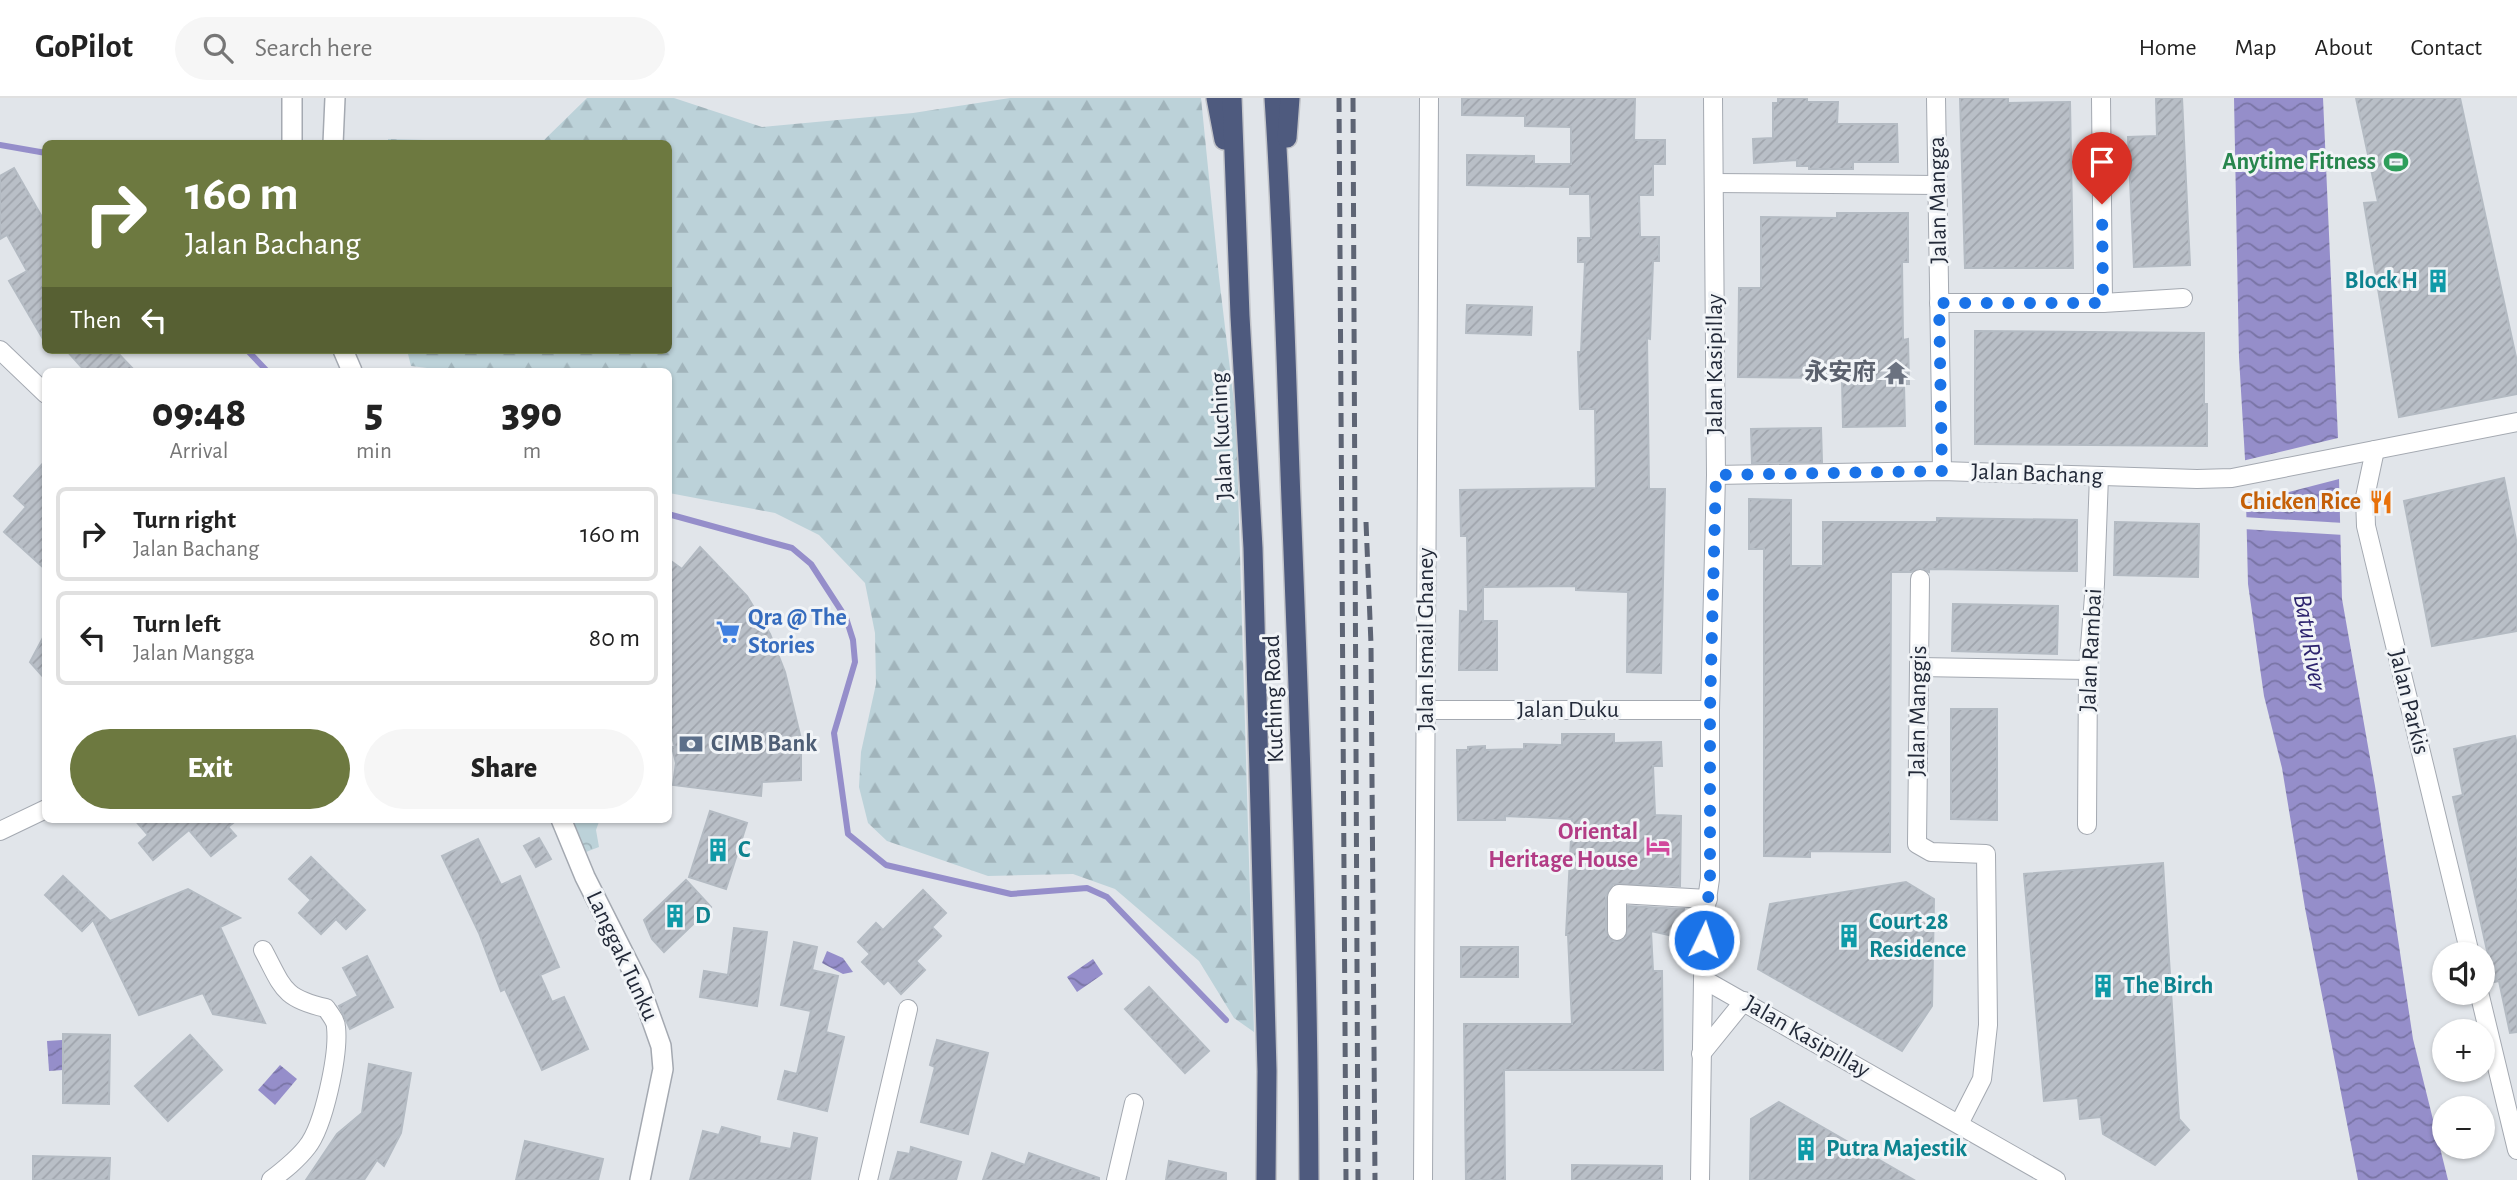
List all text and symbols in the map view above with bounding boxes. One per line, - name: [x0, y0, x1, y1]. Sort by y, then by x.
- search box: [175, 17, 665, 80]
- icon: search: [199, 29, 237, 67]
- text: GoPilot: [35, 31, 133, 64]
- text: Search here: [255, 35, 372, 61]
- text: Home: [2139, 36, 2197, 60]
- text: Map: [2235, 36, 2277, 60]
- text: About: [2315, 36, 2372, 60]
- text: Contact: [2410, 36, 2482, 60]
- pin: [2072, 132, 2132, 204]
- street label: Jalan Mangga: [1925, 136, 1951, 264]
- icon: arrive: [2083, 143, 2121, 181]
- sports icon: Anytime Fitness: [2382, 148, 2410, 176]
- place label: Anytime Fitness: [2222, 150, 2376, 174]
- icon: right: [70, 168, 161, 259]
- text: 160 m: [185, 170, 299, 219]
- text: Jalan Bachang: [185, 228, 361, 260]
- building icon: Block H: [2424, 267, 2452, 295]
- place label: Block H: [2345, 269, 2418, 293]
- street label: Jalan Kasipillay: [1703, 294, 1727, 434]
- icon: left: [135, 301, 173, 339]
- text: Then: [70, 307, 121, 333]
- place label: 永安府: [1804, 359, 1876, 385]
- temple icon: 永安府: [1882, 359, 1910, 387]
- street label: Jalan Kuching: [1207, 371, 1237, 500]
- text: 09:48: [152, 392, 246, 434]
- text: 5: [365, 392, 383, 434]
- text: 390: [502, 392, 562, 434]
- text: Arrival: [169, 440, 229, 463]
- text: min: [356, 440, 392, 463]
- text: m: [523, 440, 541, 463]
- street label: Jalan Bachang: [1971, 460, 2104, 488]
- restaurant icon: Chicken Rice: [2367, 488, 2395, 516]
- place label: Chicken Rice: [2240, 490, 2361, 514]
- text: Turn right: [133, 507, 236, 533]
- icon: right: [74, 515, 112, 553]
- text: 160 m: [580, 521, 640, 547]
- text: Jalan Bachang: [133, 538, 259, 561]
- street label: Jalan Ismail Ghaney: [1414, 547, 1438, 731]
- street label: Jalan Rambai: [2076, 588, 2106, 712]
- water label: Batu River: [2289, 592, 2331, 694]
- place label: Qra @ The Stories: [748, 606, 847, 658]
- text: Turn left: [133, 611, 221, 637]
- supermarket icon: Qra @ The Stories: [714, 618, 742, 646]
- icon: left: [74, 619, 112, 657]
- text: 80 m: [589, 625, 640, 651]
- street label: Kuching Road: [1260, 634, 1288, 764]
- text: Jalan Mangga: [133, 642, 255, 665]
- street label: Jalan Manggis: [1905, 645, 1931, 777]
- street label: Jalan Parkis: [2384, 647, 2434, 757]
- street label: Jalan Duku: [1517, 698, 1619, 722]
- button: Exit: [70, 729, 350, 809]
- button: Share: [364, 729, 644, 809]
- bank icon: CIMB Bank: [677, 730, 705, 758]
- place label: CIMB Bank: [711, 732, 817, 756]
- place label: Oriental Heritage House: [1488, 820, 1638, 872]
- hotel icon: Oriental Heritage House: [1644, 832, 1672, 860]
- building icon: C: [704, 836, 732, 864]
- place label: C: [738, 838, 751, 862]
- street label: Langgak Tunku: [582, 888, 662, 1024]
- building icon: D: [661, 902, 689, 930]
- position arrow: [1667, 903, 1741, 977]
- place label: D: [695, 904, 711, 928]
- place label: Court 28 Residence: [1869, 910, 1966, 962]
- building icon: Court 28 Residence: [1835, 922, 1863, 950]
- map controls: [2432, 942, 2495, 1159]
- button: sound: [2432, 942, 2495, 1005]
- building icon: The Birch: [2089, 972, 2117, 1000]
- place label: The Birch: [2123, 974, 2213, 998]
- street label: Jalan Kasipillay: [1740, 991, 1874, 1083]
- button: +: [2432, 1019, 2495, 1082]
- button: −: [2432, 1096, 2495, 1159]
- building icon: Putra Majestik: [1792, 1135, 1820, 1163]
- place label: Putra Majestik: [1826, 1137, 1967, 1161]

